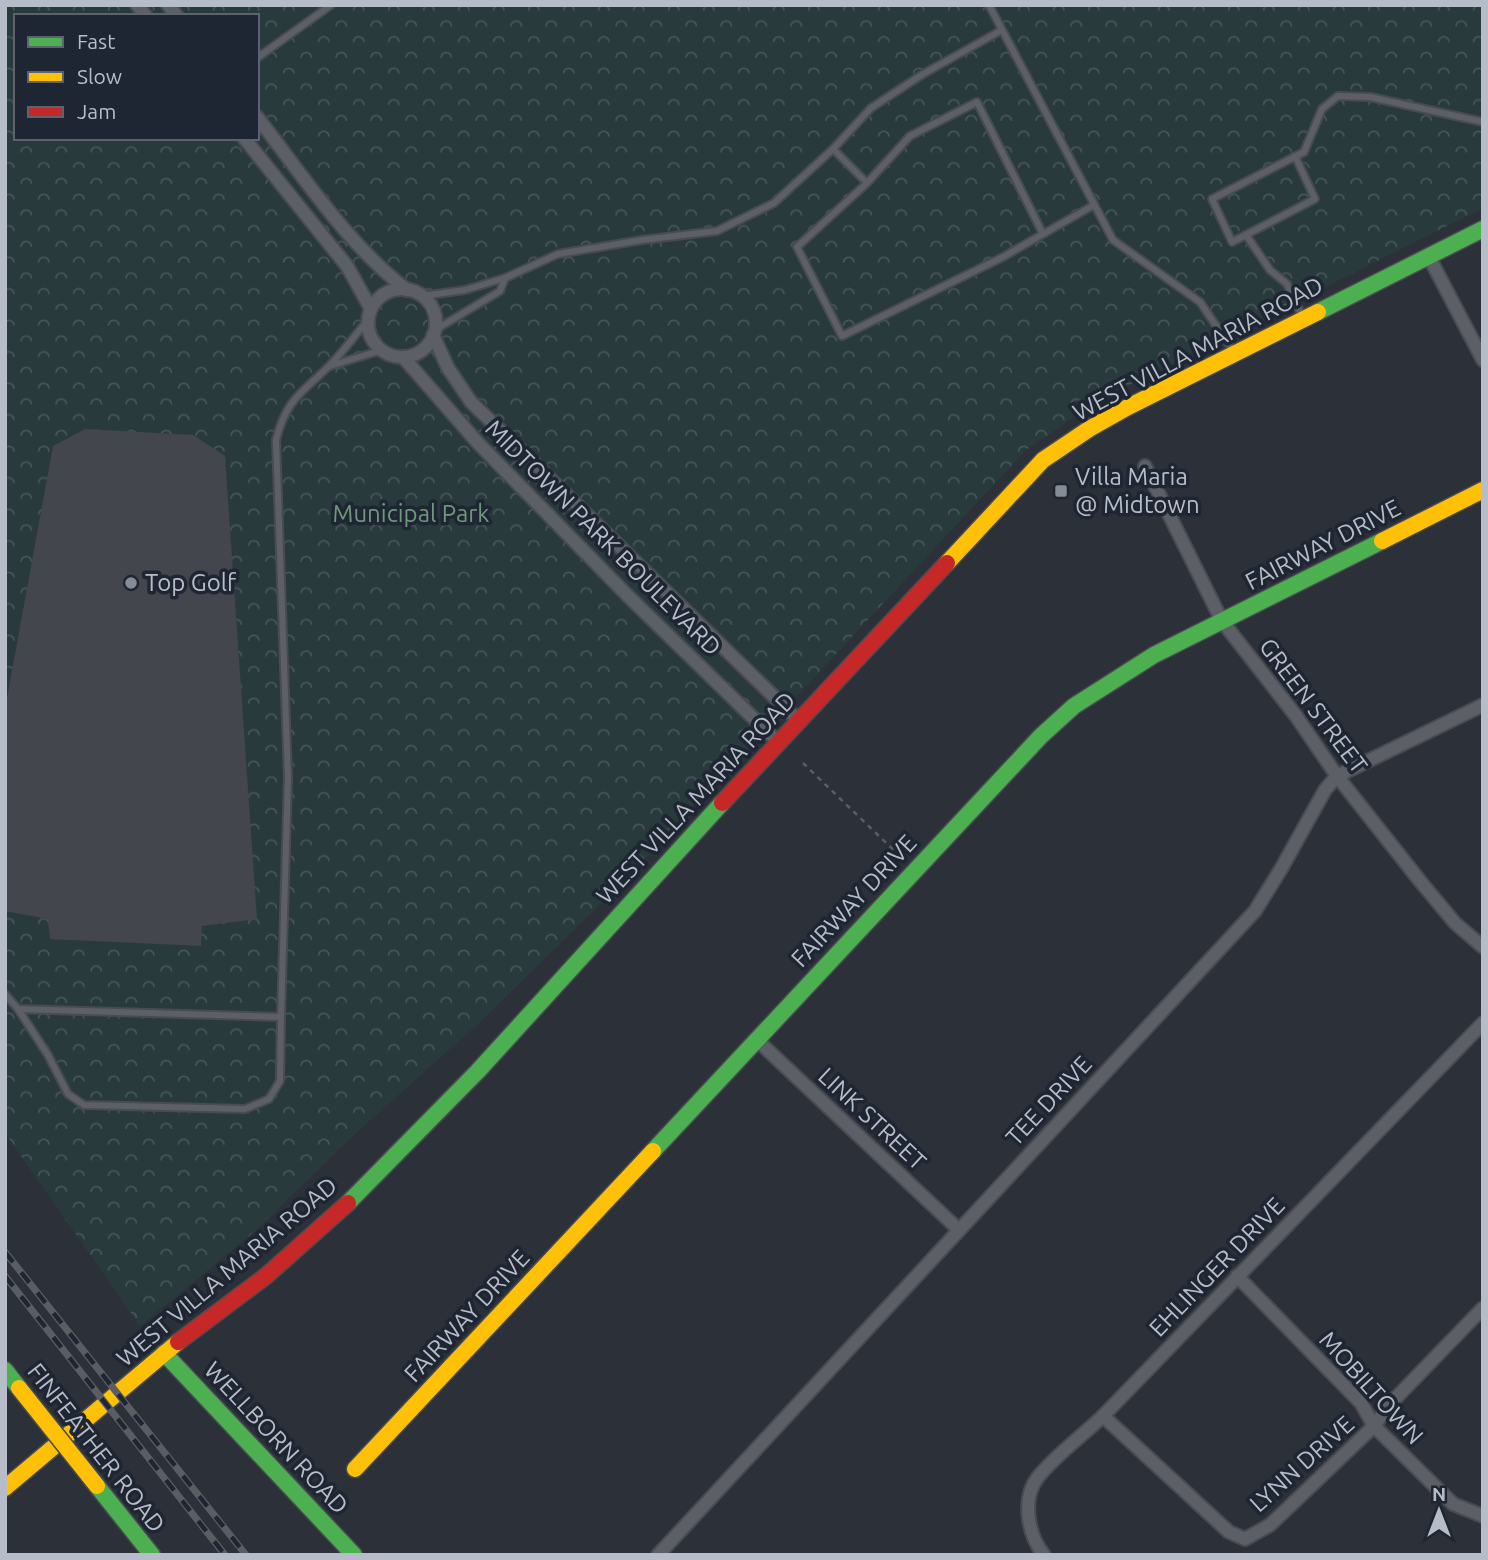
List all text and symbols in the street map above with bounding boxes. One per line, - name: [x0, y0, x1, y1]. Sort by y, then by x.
- legend: [14, 14, 259, 140]
- text: Fast: [77, 29, 115, 53]
- text: Slow: [77, 64, 122, 88]
- text: Jam: [77, 99, 116, 123]
- street label: WEST VILLA MARIA ROAD: [1068, 271, 1327, 426]
- street label: MIDTOWN PARK BOULEVARD: [480, 414, 727, 661]
- place label: Villa Maria @ Midtown: [1075, 463, 1200, 518]
- marker: Villa Maria @ Midtown: [1053, 483, 1069, 499]
- street label: FAIRWAY DRIVE: [1241, 494, 1405, 595]
- park label: Municipal Park: [333, 500, 489, 527]
- place label: Top Golf: [145, 569, 237, 596]
- marker: Top Golf: [123, 575, 139, 591]
- street label: GREEN STREET: [1254, 633, 1373, 778]
- street label: WEST VILLA MARIA ROAD: [591, 686, 801, 909]
- street label: FAIRWAY DRIVE: [786, 829, 922, 972]
- street label: TEE DRIVE: [1000, 1050, 1097, 1151]
- street label: LINK STREET: [813, 1062, 932, 1175]
- street label: WEST VILLA MARIA ROAD: [111, 1172, 342, 1372]
- street label: EHLINGER DRIVE: [1144, 1192, 1290, 1342]
- street label: FAIRWAY DRIVE: [399, 1244, 535, 1387]
- street label: MOBILTOWN: [1314, 1326, 1429, 1449]
- street label: WELLBORN ROAD: [199, 1356, 354, 1519]
- street label: FINFEATHER ROAD: [22, 1358, 171, 1537]
- street label: LYNN DRIVE: [1244, 1410, 1359, 1517]
- north arrow: [1404, 1476, 1474, 1546]
- text: N: [1432, 1483, 1446, 1505]

